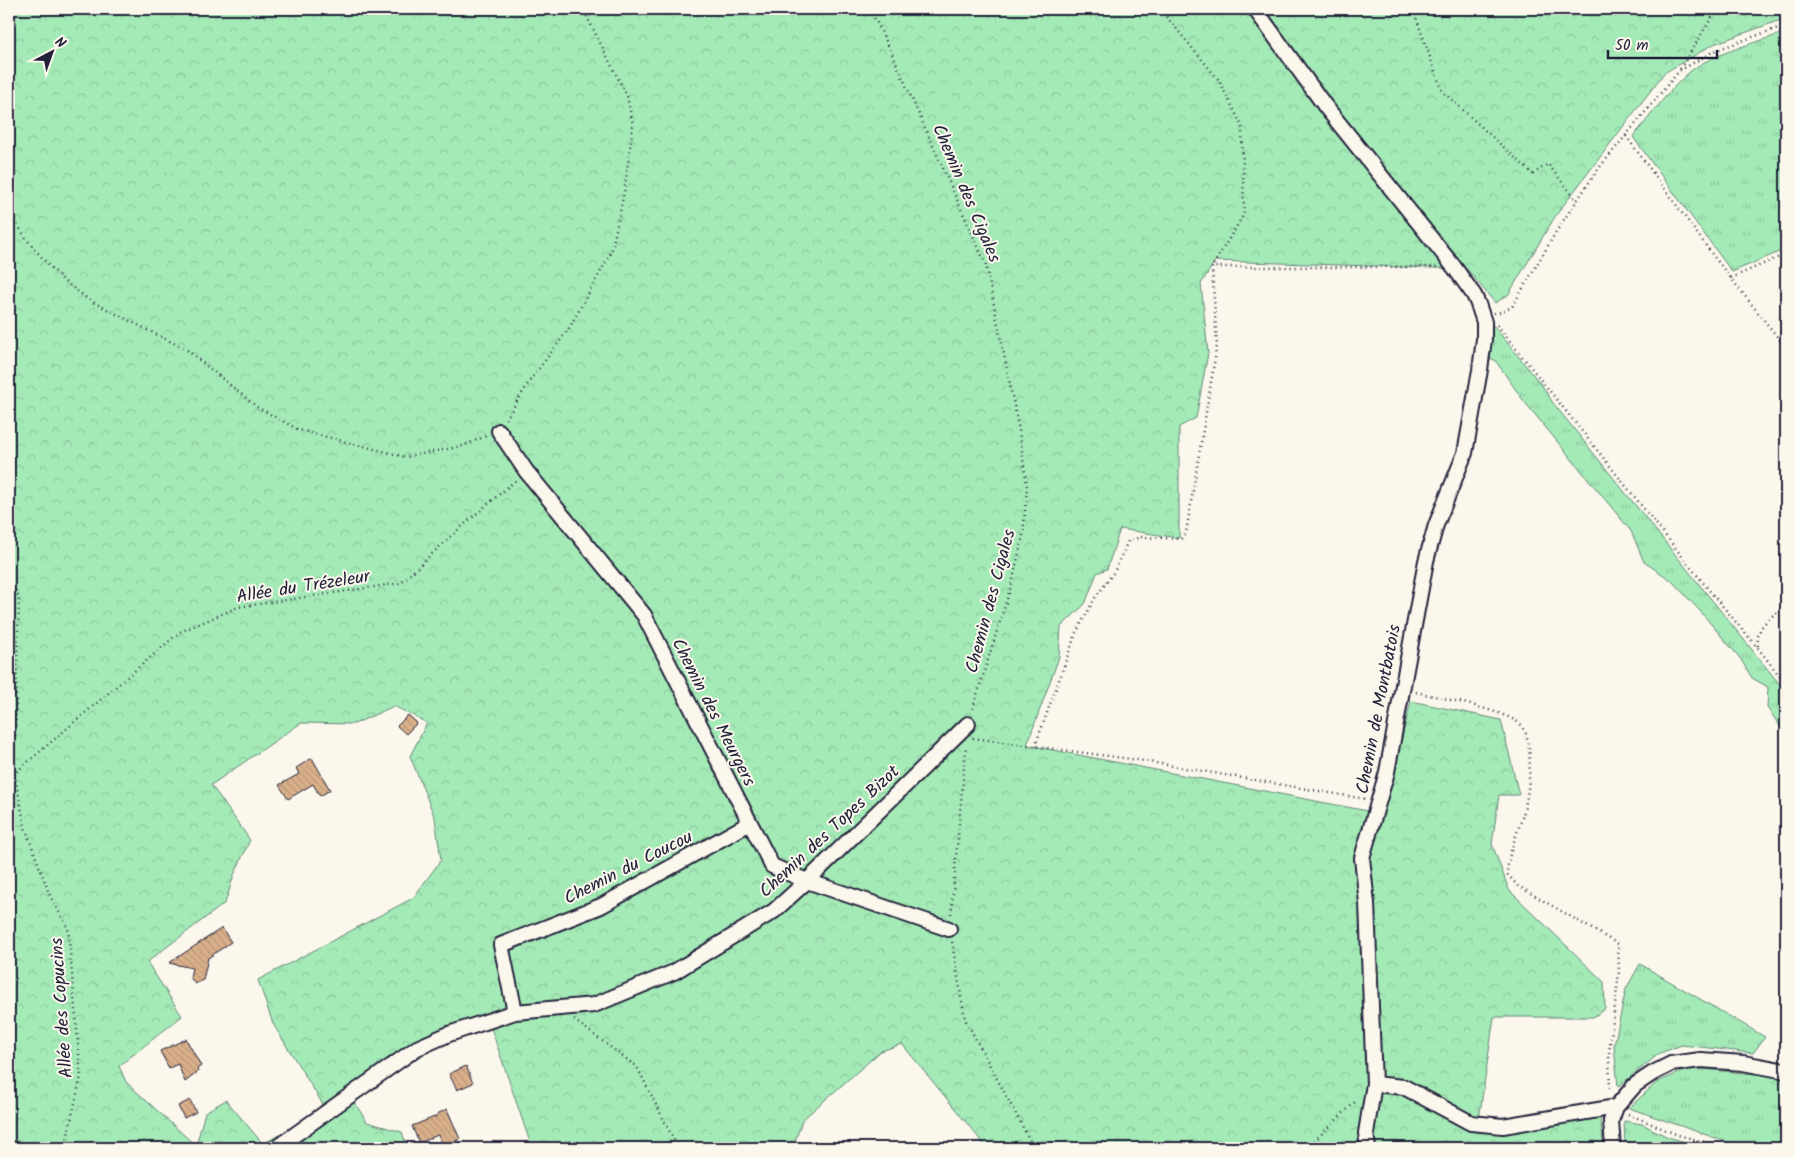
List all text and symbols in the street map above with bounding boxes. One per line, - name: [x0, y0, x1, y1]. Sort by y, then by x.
- north arrow: [28, 28, 78, 78]
- scale bar: [1608, 28, 1716, 60]
- text: N: [49, 32, 71, 54]
- text: 50 m: [1615, 34, 1649, 58]
- street label: Chemin des Cigales: [923, 120, 1008, 268]
- street label: Chemin des Cigales: [958, 526, 1025, 677]
- street label: Allée du Trézeleur: [235, 562, 373, 612]
- street label: Chemin de Montbatois: [1349, 622, 1410, 797]
- street label: Chemin des Meurgers: [663, 633, 763, 792]
- street label: Chemin des Topes Bizot: [753, 758, 908, 905]
- street label: Chemin du Coucou: [559, 823, 698, 913]
- street label: Allée des Copucins: [43, 936, 82, 1079]

